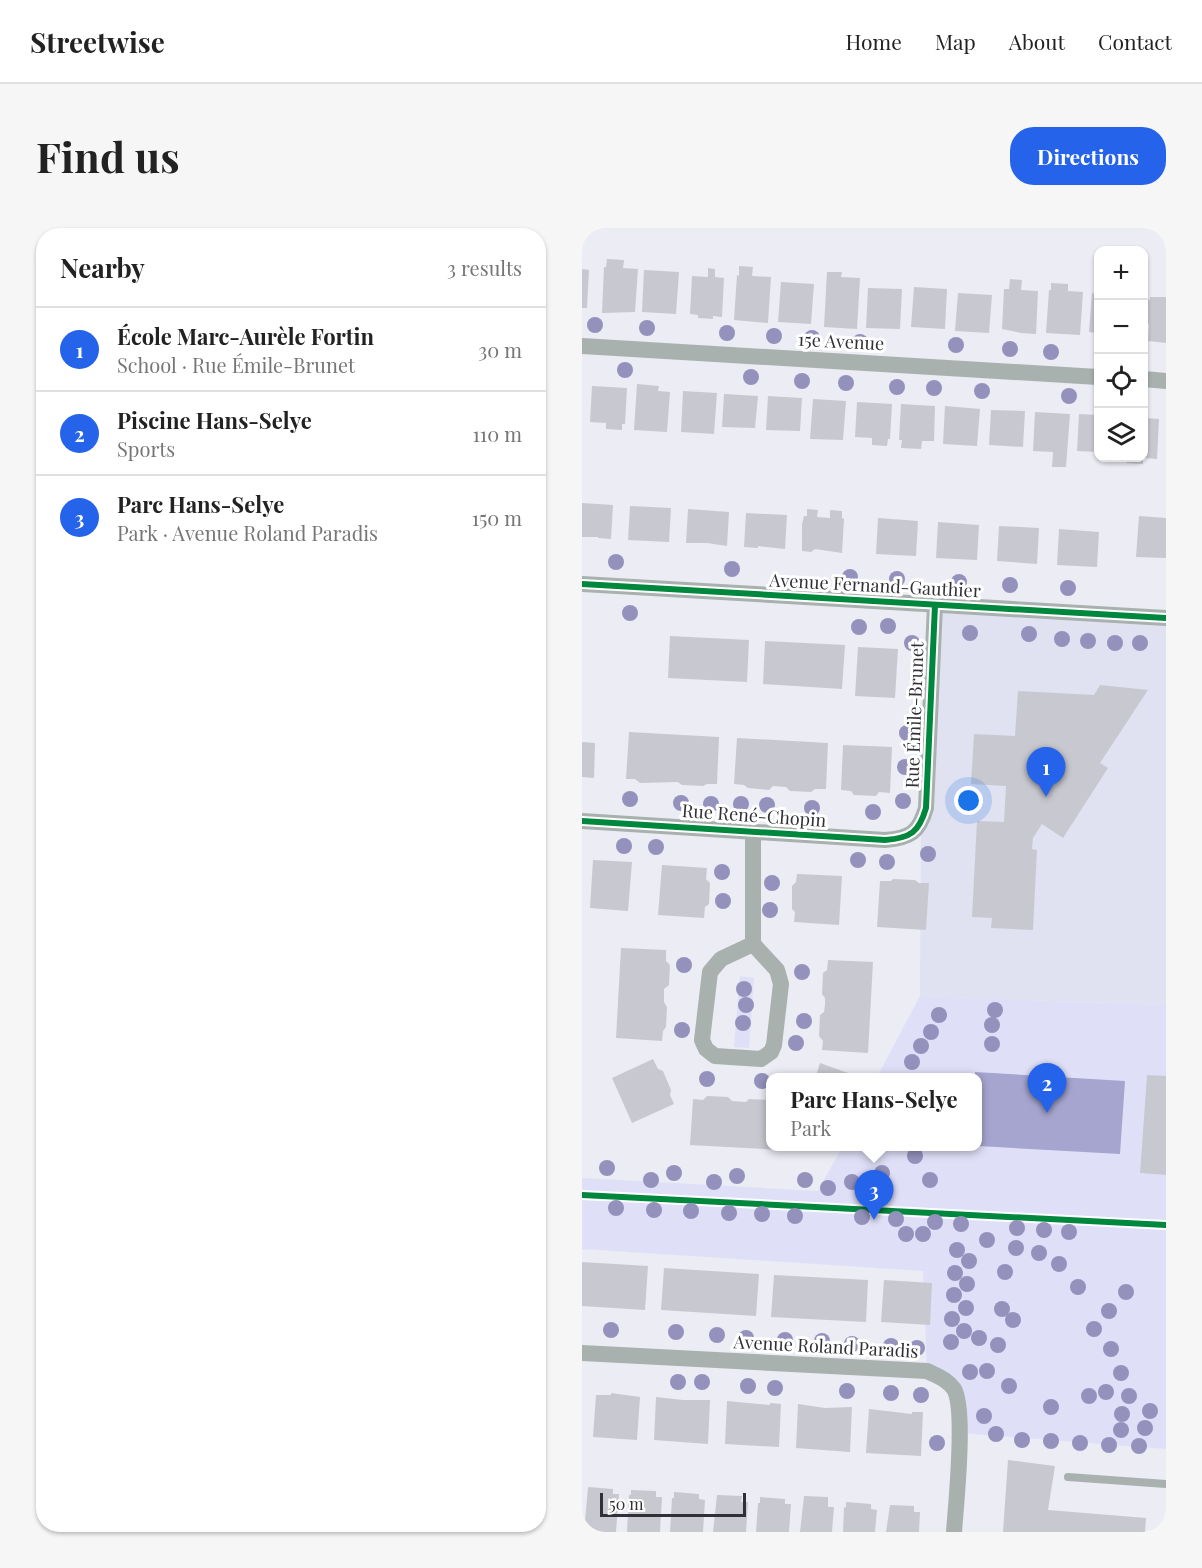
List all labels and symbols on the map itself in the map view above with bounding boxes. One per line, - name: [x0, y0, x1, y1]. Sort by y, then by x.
- street label: 15e Avenue: [797, 327, 885, 355]
- street label: Avenue Fernand-Gauthier: [768, 567, 981, 603]
- street label: Rue Émile-Brunet: [899, 641, 929, 789]
- pin: 1: [1026, 748, 1066, 797]
- your location: [954, 786, 983, 815]
- street label: Rue René-Chopin: [681, 798, 827, 832]
- pin: 2: [1028, 1064, 1066, 1113]
- pin: 3: [854, 1170, 894, 1220]
- street label: Avenue Roland Paradis: [732, 1329, 919, 1363]
- scale bar: [600, 1490, 746, 1518]

